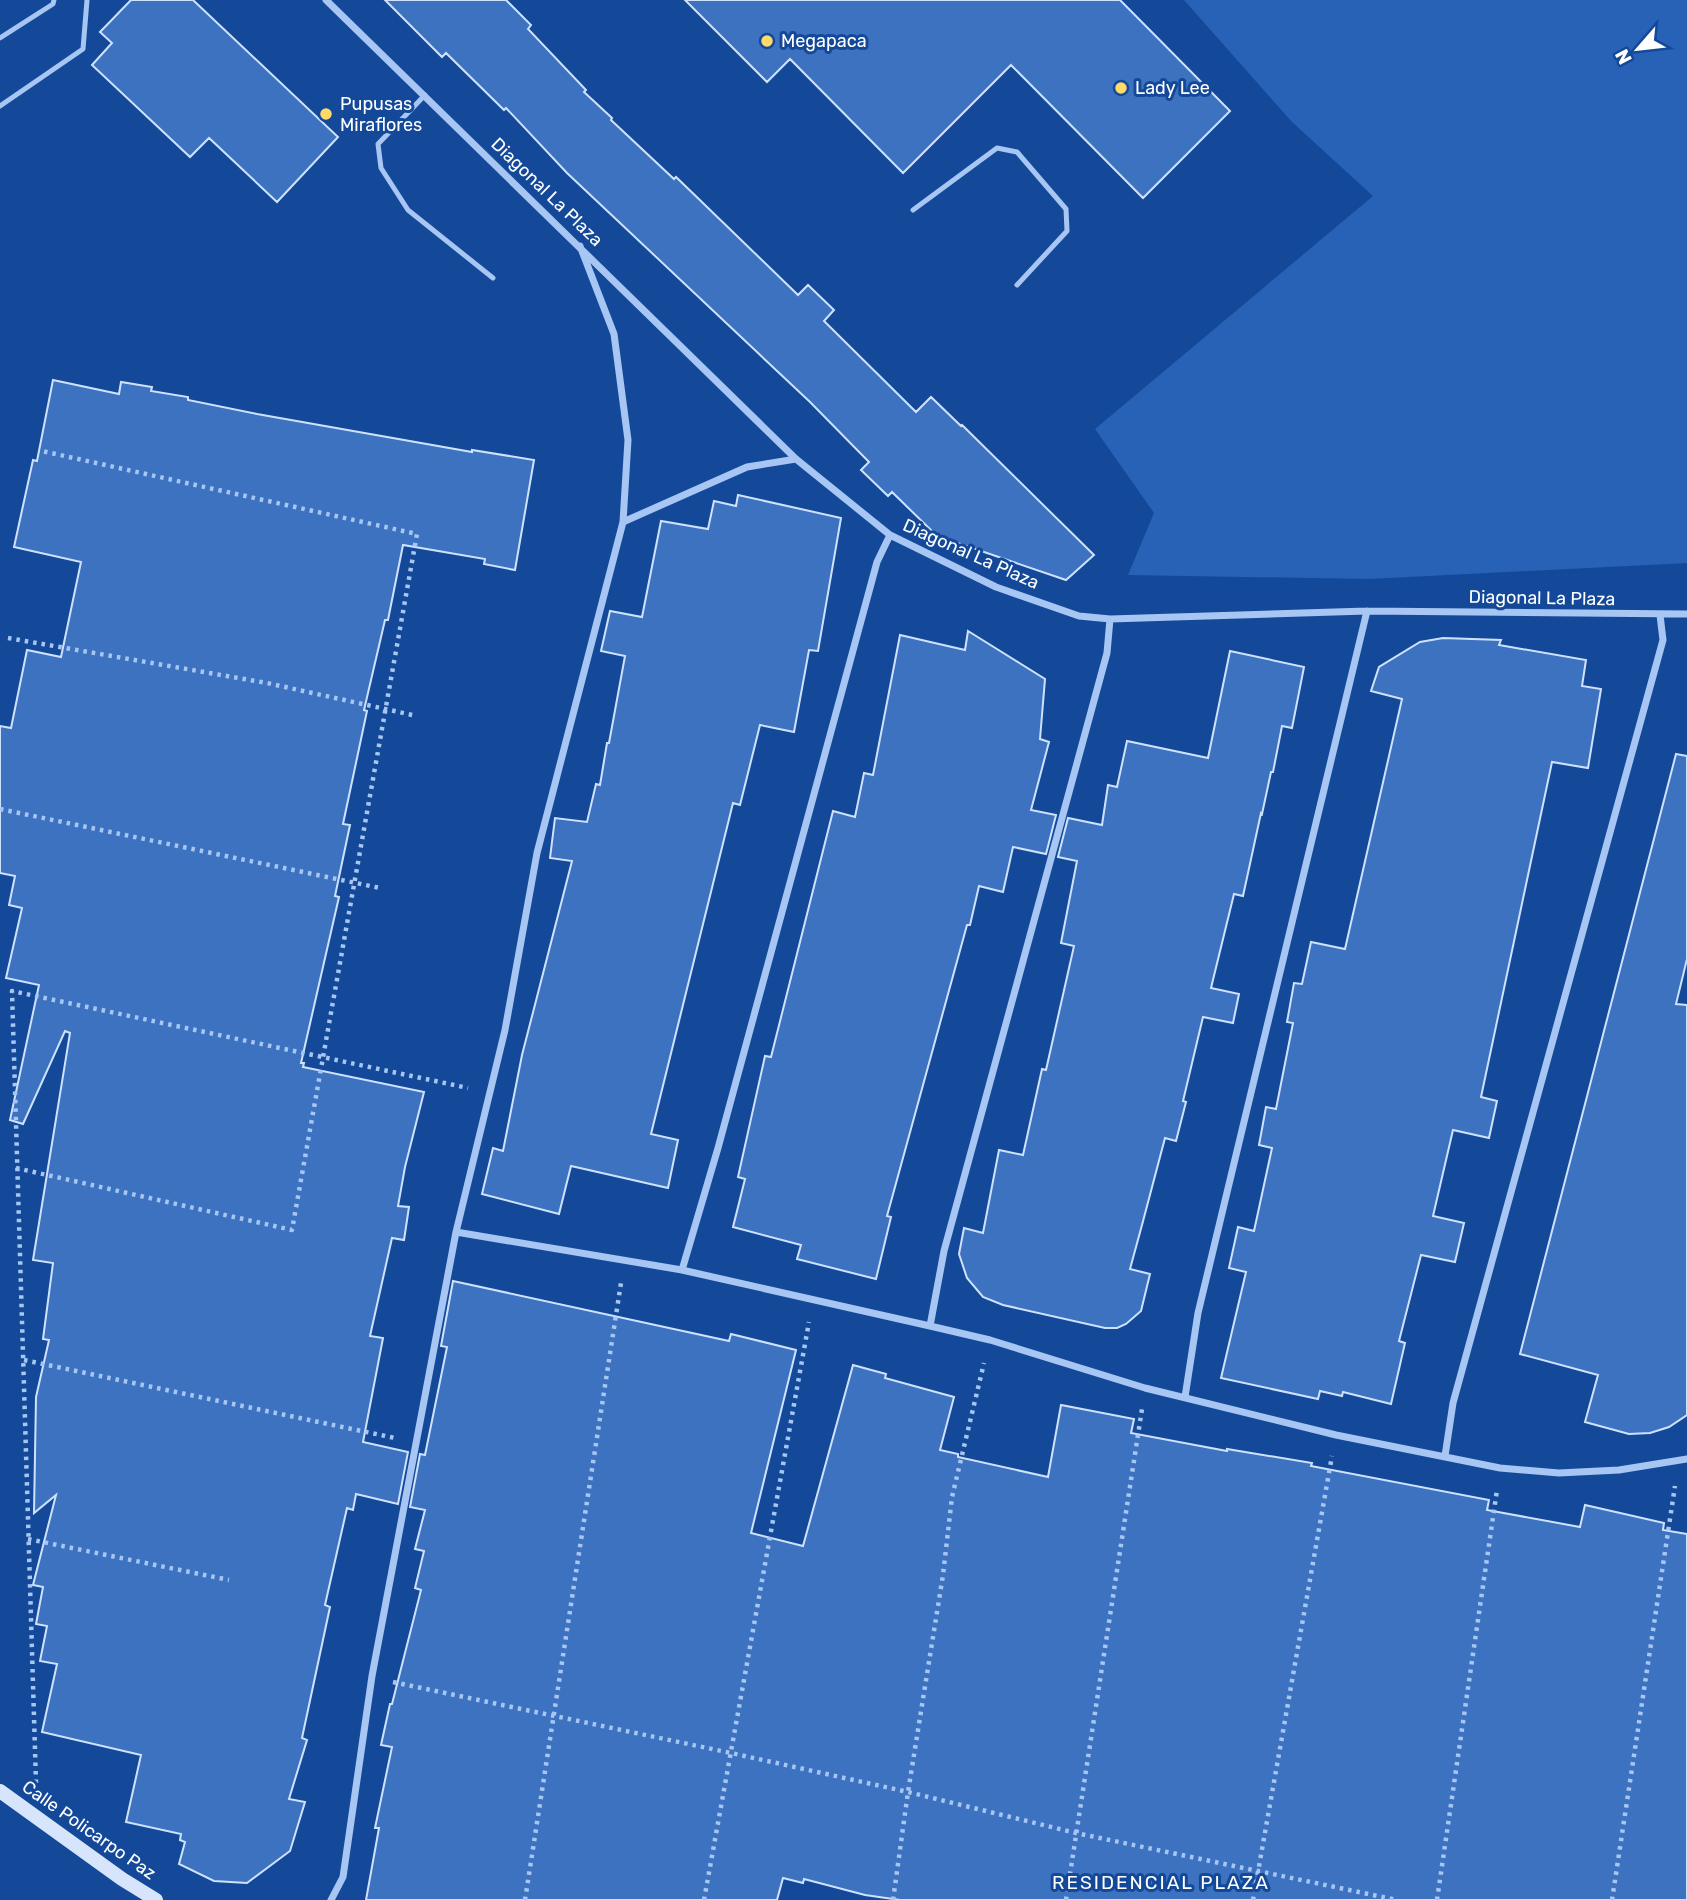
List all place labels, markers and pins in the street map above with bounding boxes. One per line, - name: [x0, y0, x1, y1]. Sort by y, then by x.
- place label: Megapaca: [781, 30, 867, 52]
- marker: Megapaca: [759, 33, 775, 49]
- place label: Lady Lee: [1135, 77, 1210, 99]
- marker: Lady Lee: [1113, 80, 1129, 96]
- place label: Pupusas Miraflores: [340, 93, 422, 136]
- marker: Pupusas Miraflores: [318, 106, 334, 122]

